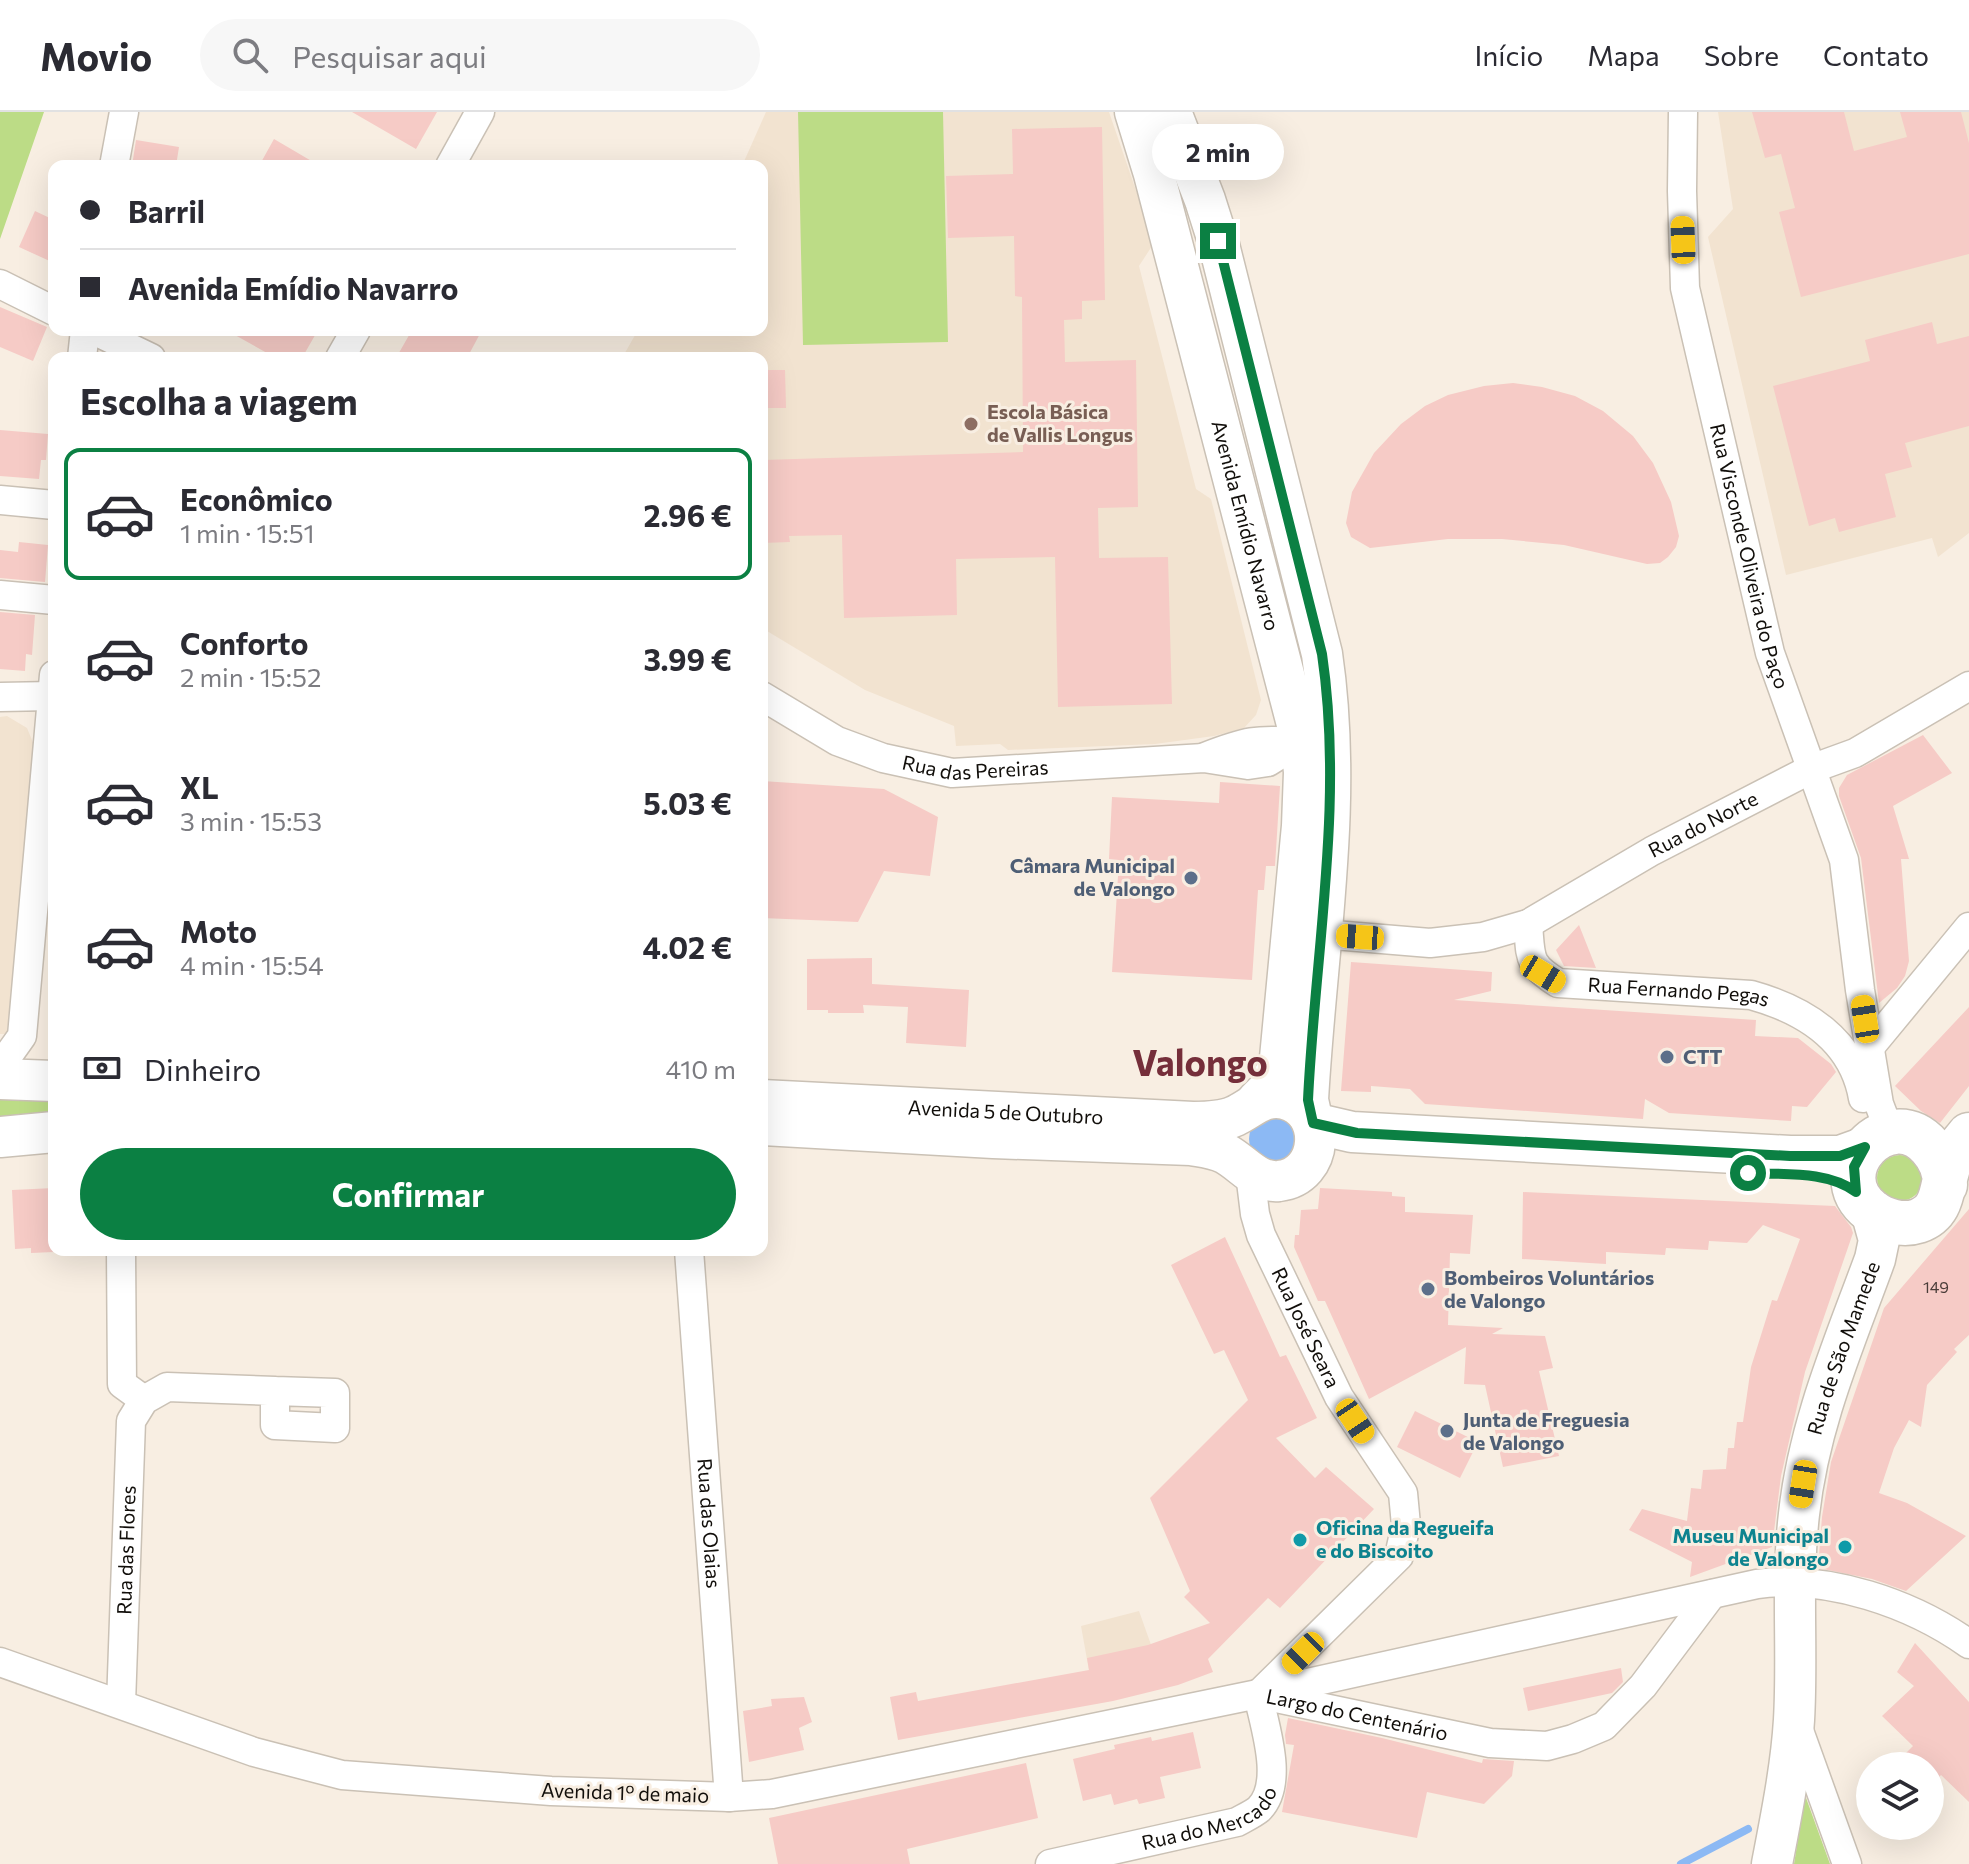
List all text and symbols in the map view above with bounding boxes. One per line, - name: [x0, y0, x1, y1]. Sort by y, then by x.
- search box: [200, 19, 760, 91]
- text: Movio: [40, 32, 152, 79]
- icon: search: [228, 33, 272, 77]
- text: Pesquisar aqui: [292, 37, 487, 74]
- text: Início: [1474, 38, 1543, 72]
- text: Mapa: [1587, 38, 1660, 72]
- text: Sobre: [1704, 38, 1779, 72]
- text: Contato: [1823, 38, 1929, 72]
- callout: 2 min: [1152, 125, 1284, 181]
- text: 2 min: [1186, 136, 1250, 167]
- text: Barril: [128, 192, 205, 229]
- car: [1670, 216, 1696, 264]
- route end: [1200, 223, 1236, 259]
- text: Avenida Emídio Navarro: [128, 269, 458, 306]
- text: Escolha a viagem: [80, 378, 358, 422]
- place label: Escola Básica de Vallis Longus: [987, 399, 1133, 446]
- marker: Escola Básica de Vallis Longus: [962, 415, 980, 433]
- street label: Avenida Emídio Navarro: [1207, 417, 1285, 633]
- street label: Rua Visconde Oliveira do Paço: [1706, 421, 1795, 692]
- icon: car: [84, 478, 156, 550]
- text: Econômico: [180, 480, 333, 517]
- text: 2.96 €: [644, 496, 732, 533]
- text: 1 min · 15:51: [180, 517, 315, 548]
- icon: car: [84, 622, 156, 694]
- text: Conforto: [180, 624, 308, 661]
- text: 3.99 €: [644, 640, 732, 677]
- text: 2 min · 15:52: [180, 661, 321, 692]
- street label: Rua das Pereiras: [900, 750, 1049, 784]
- icon: car: [84, 766, 156, 838]
- text: XL: [180, 768, 219, 805]
- text: 5.03 €: [643, 784, 732, 821]
- street label: Rua do Norte: [1644, 786, 1761, 862]
- text: 3 min · 15:53: [180, 805, 322, 836]
- place label: Câmara Municipal de Valongo: [1010, 853, 1175, 900]
- marker: Câmara Municipal de Valongo: [1182, 869, 1200, 887]
- icon: car: [84, 910, 156, 982]
- text: Moto: [180, 912, 257, 949]
- car: [1335, 923, 1385, 951]
- text: 4.02 €: [643, 928, 732, 965]
- text: 4 min · 15:54: [180, 949, 324, 980]
- car: [1516, 951, 1570, 997]
- street label: Rua Fernando Pegas: [1587, 972, 1773, 1011]
- car: [1849, 993, 1881, 1045]
- district label: Valongo: [1132, 1039, 1268, 1083]
- place label: CTT: [1683, 1044, 1723, 1068]
- icon: cash: [80, 1046, 124, 1090]
- marker: CTT: [1658, 1048, 1676, 1066]
- text: Dinheiro: [144, 1050, 261, 1087]
- text: 410 m: [665, 1053, 736, 1084]
- street label: Avenida 5 de Outubro: [907, 1094, 1104, 1128]
- button: Confirmar: [80, 1148, 736, 1240]
- route start: [1730, 1155, 1766, 1191]
- street label: Rua de São Mamede: [1801, 1258, 1884, 1437]
- street label: Rua José Seara: [1267, 1263, 1346, 1391]
- place label: Bombeiros Voluntários de Valongo: [1444, 1265, 1654, 1312]
- house number: 149: [1923, 1277, 1949, 1296]
- marker: Bombeiros Voluntários de Valongo: [1419, 1280, 1437, 1298]
- car: [1332, 1394, 1378, 1448]
- place label: Junta de Freguesia de Valongo: [1463, 1407, 1629, 1454]
- marker: Junta de Freguesia de Valongo: [1438, 1422, 1456, 1440]
- street label: Rua das Olaias: [693, 1457, 727, 1589]
- car: [1787, 1458, 1819, 1510]
- street label: Rua das Flores: [111, 1485, 140, 1615]
- place label: Oficina da Regueifa e do Biscoito: [1316, 1515, 1494, 1562]
- place label: Museu Municipal de Valongo: [1673, 1523, 1829, 1570]
- marker: Oficina da Regueifa e do Biscoito: [1291, 1531, 1309, 1549]
- marker: Museu Municipal de Valongo: [1836, 1538, 1854, 1556]
- car: [1278, 1628, 1328, 1678]
- street label: Largo do Centenário: [1264, 1683, 1450, 1745]
- map controls: [1856, 1752, 1944, 1840]
- button: layers: [1856, 1752, 1944, 1840]
- street label: Avenida 1º de maio: [540, 1777, 710, 1807]
- street label: Rua do Mercado: [1139, 1784, 1281, 1854]

